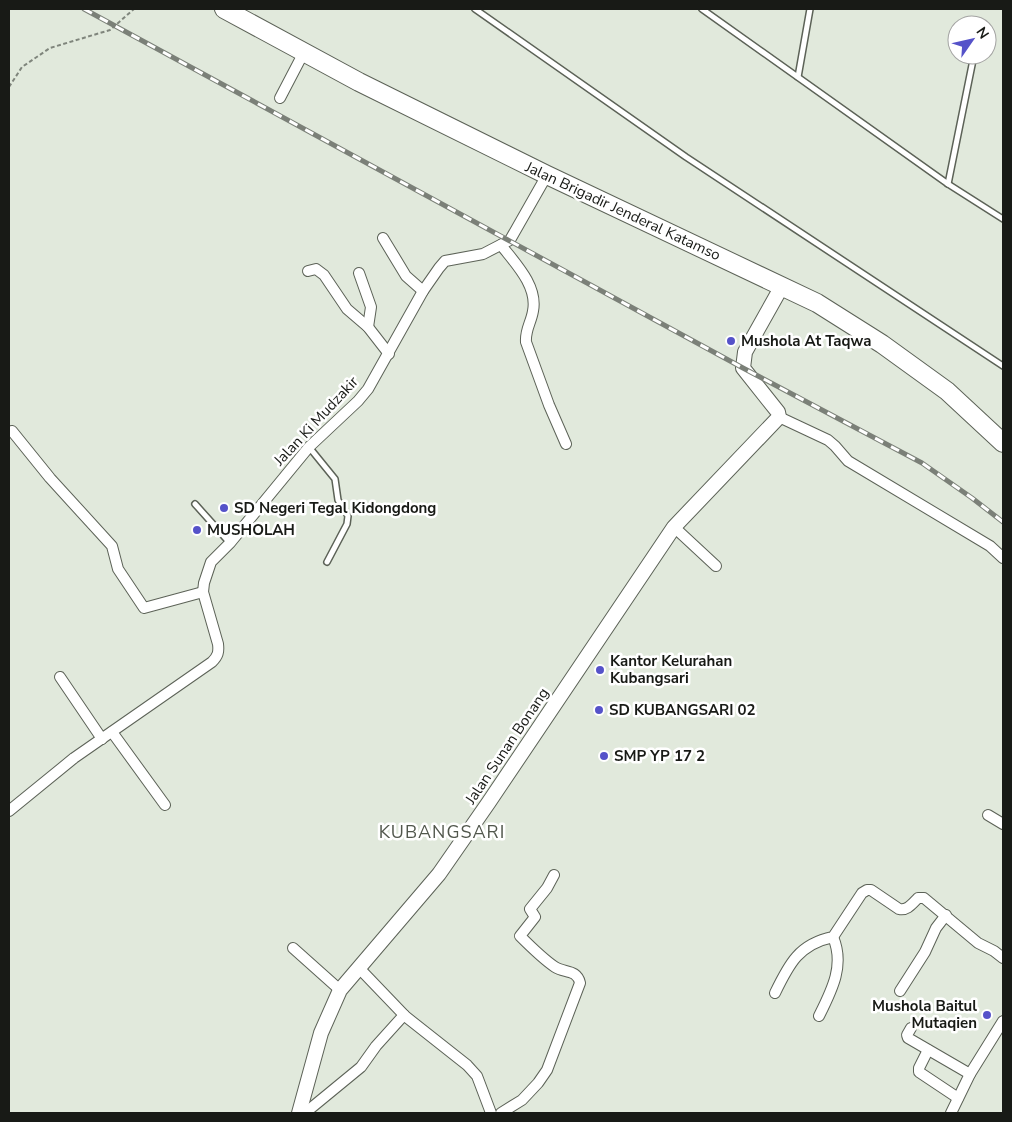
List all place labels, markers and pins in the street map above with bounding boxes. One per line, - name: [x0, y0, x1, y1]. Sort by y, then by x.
- place label: Mushola At Taqwa: [741, 331, 871, 351]
- marker: Mushola At Taqwa: [725, 335, 737, 347]
- place label: SD Negeri Tegal Kidongdong: [234, 498, 436, 518]
- marker: SD Negeri Tegal Kidongdong: [218, 502, 230, 514]
- place label: MUSHOLAH: [207, 520, 295, 540]
- marker: MUSHOLAH: [191, 524, 203, 536]
- place label: Kantor Kelurahan Kubangsari: [610, 651, 732, 688]
- marker: Kantor Kelurahan Kubangsari: [594, 664, 606, 676]
- place label: SD KUBANGSARI 02: [609, 700, 756, 720]
- marker: SD KUBANGSARI 02: [593, 704, 605, 716]
- place label: SMP YP 17 2: [614, 746, 705, 766]
- marker: SMP YP 17 2: [598, 750, 610, 762]
- place label: Mushola Baitul Mutaqien: [872, 996, 977, 1033]
- marker: Mushola Baitul Mutaqien: [981, 1009, 993, 1021]

